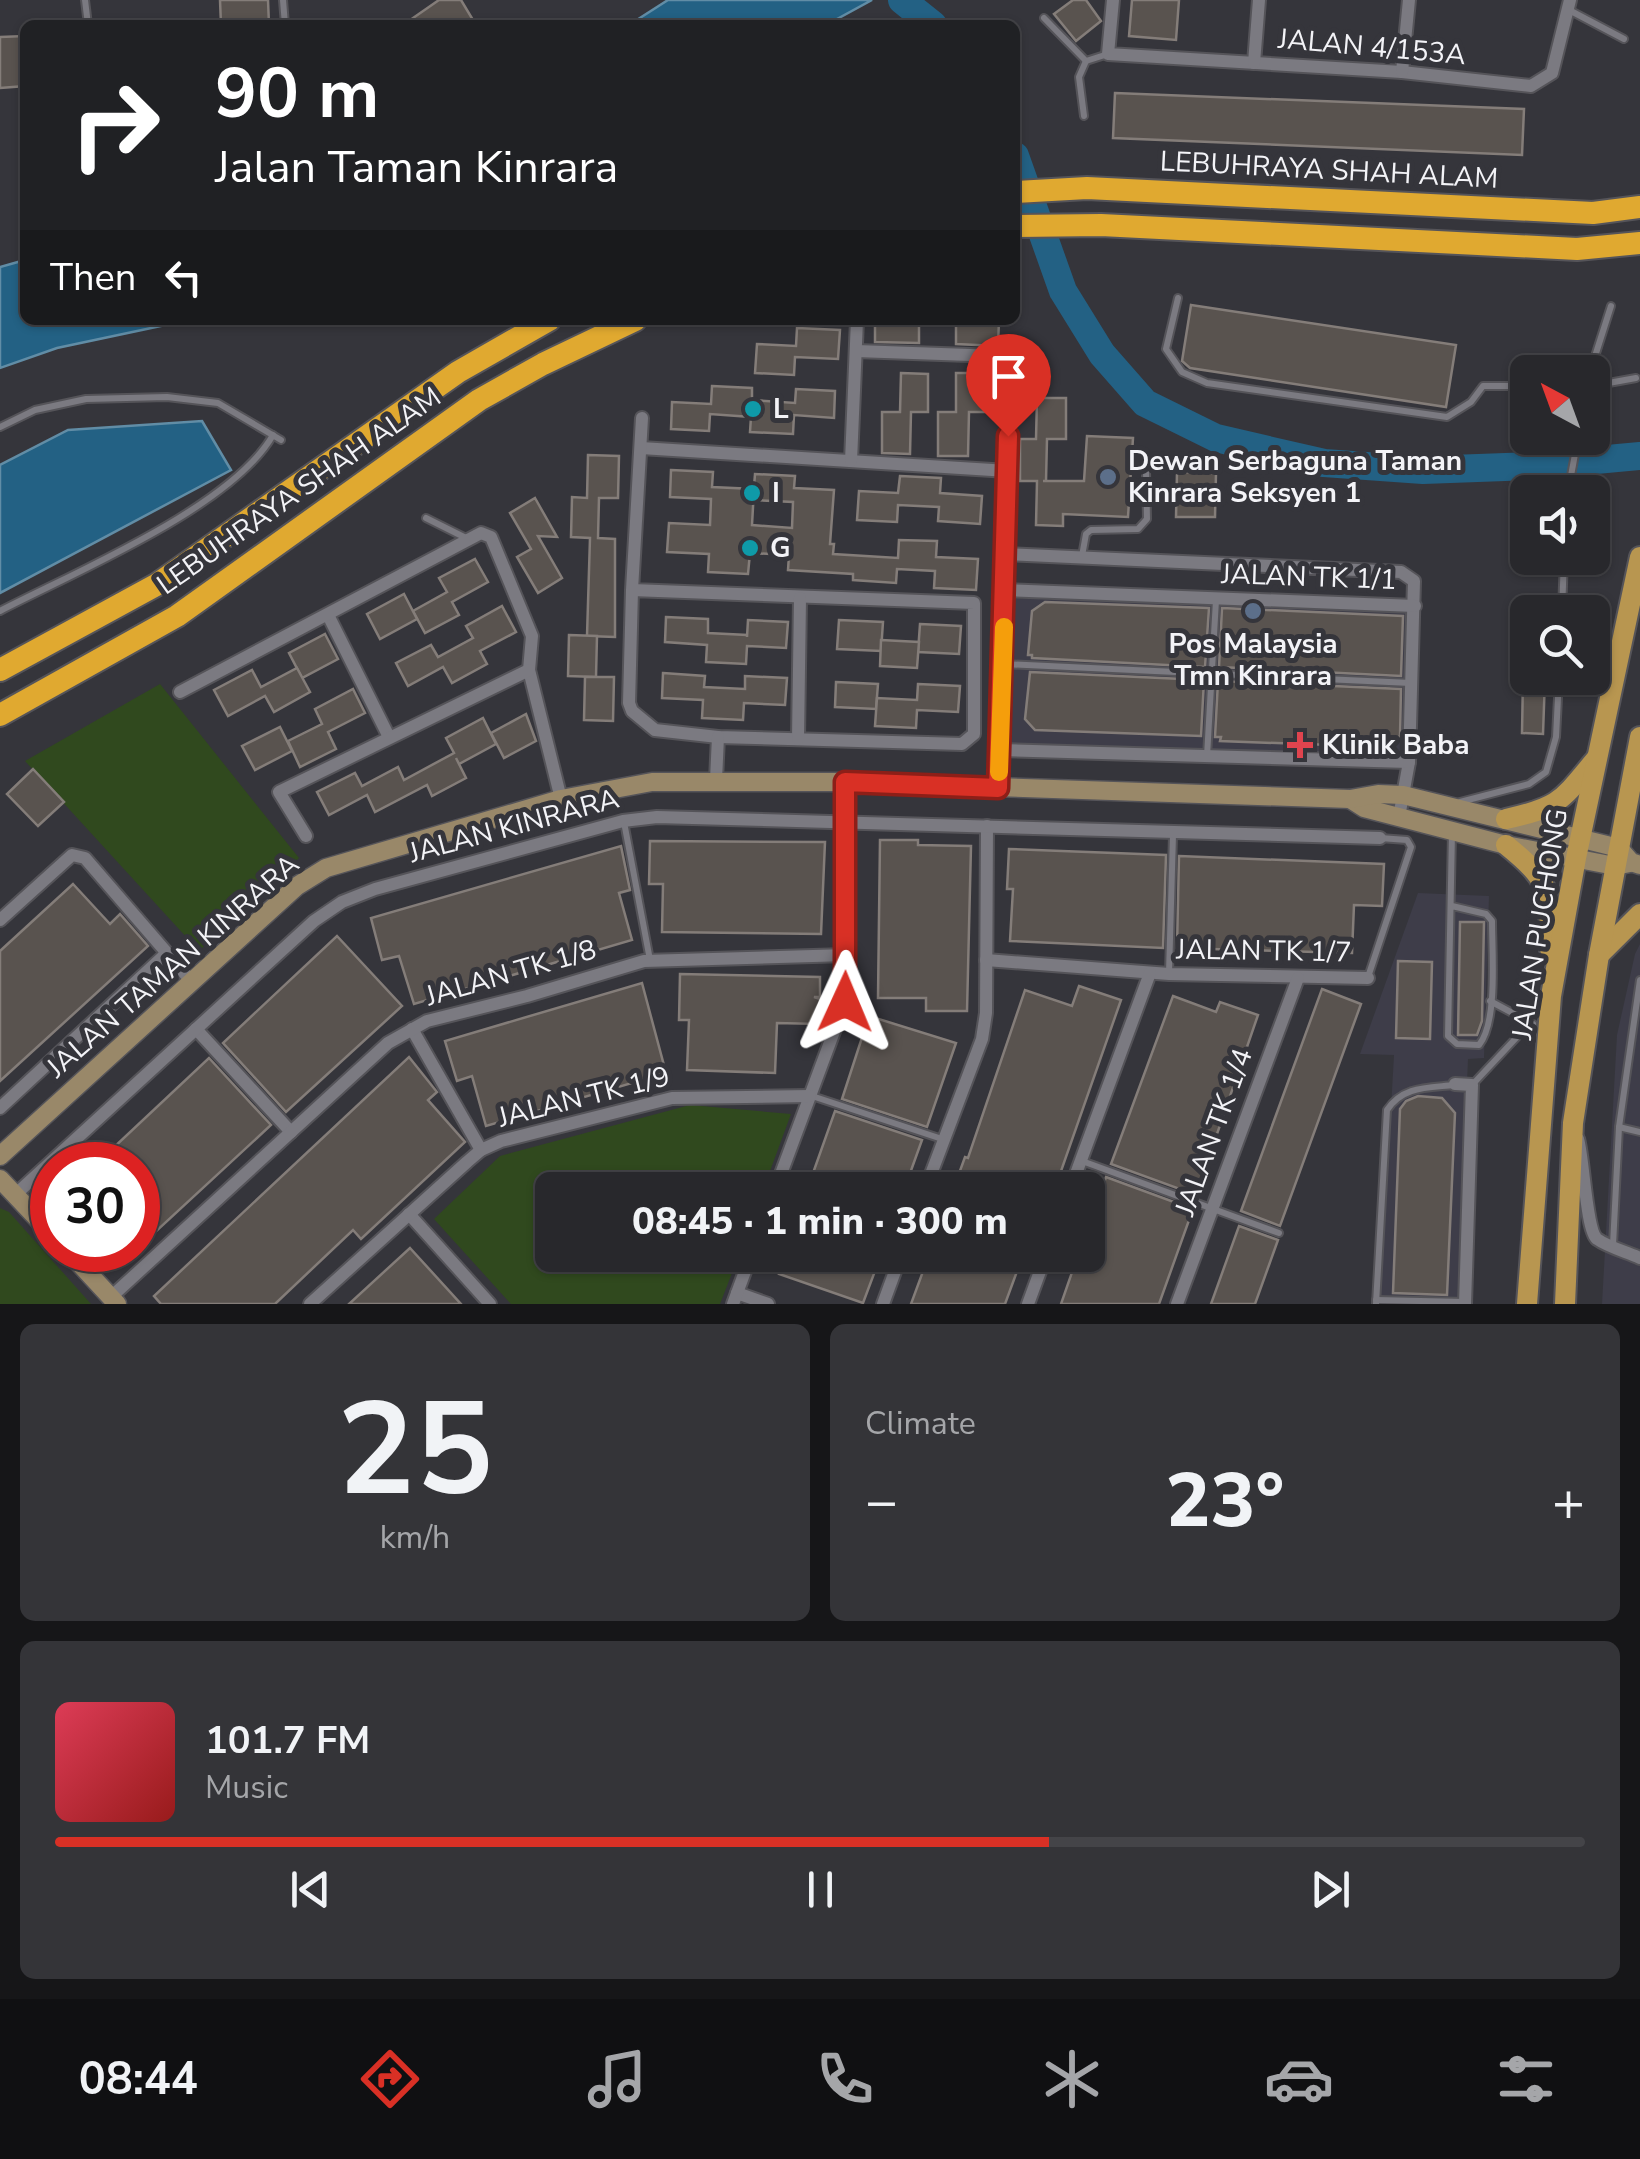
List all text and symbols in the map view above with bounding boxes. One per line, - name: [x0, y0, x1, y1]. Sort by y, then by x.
- street label: JALAN 4/153A: [1276, 20, 1467, 74]
- text: 90 m: [215, 46, 379, 142]
- icon: right: [50, 60, 180, 190]
- text: Jalan Taman Kinrara: [215, 137, 618, 198]
- street label: LEBUHRAYA SHAH ALAM: [1159, 142, 1499, 198]
- icon: left: [156, 250, 211, 305]
- text: Then: [50, 252, 136, 303]
- pin: [966, 334, 1051, 437]
- icon: arrive: [981, 349, 1036, 404]
- north arrow: [1510, 355, 1610, 455]
- map controls: [1510, 355, 1610, 695]
- street label: LEBUHRAYA SHAH ALAM: [149, 378, 449, 604]
- place label: L: [773, 390, 789, 428]
- marker: L: [742, 398, 764, 420]
- place label: Dewan Serbaguna Taman Kinrara Seksyen 1: [1128, 442, 1462, 512]
- marker: Dewan Serbaguna Taman Kinrara Seksyen 1: [1097, 466, 1119, 488]
- place label: I: [772, 474, 780, 512]
- button: sound: [1510, 475, 1610, 575]
- marker: I: [741, 482, 763, 504]
- place label: G: [770, 529, 791, 567]
- marker: G: [739, 537, 761, 559]
- street label: JALAN TK 1/1: [1220, 555, 1397, 599]
- button: search: [1510, 595, 1610, 695]
- marker: Pos Malaysia Tmn Kinrara: [1242, 600, 1264, 622]
- place label: Pos Malaysia Tmn Kinrara: [1168, 625, 1338, 695]
- place label: Klinik Baba: [1322, 726, 1469, 764]
- marker: Klinik Baba: [1287, 732, 1313, 758]
- street label: JALAN KINRARA: [404, 780, 623, 872]
- street label: JALAN PUCHONG: [1503, 806, 1577, 1043]
- street label: JALAN TAMAN KINRARA: [38, 846, 307, 1087]
- street label: JALAN TK 1/7: [1175, 930, 1352, 972]
- street label: JALAN TK 1/8: [420, 931, 601, 1016]
- position arrow: [793, 950, 897, 1054]
- street label: JALAN TK 1/4: [1166, 1043, 1262, 1222]
- street label: JALAN TK 1/9: [493, 1057, 674, 1137]
- speed limit sign: 30: [30, 1142, 160, 1272]
- text: 08:45 · 1 min · 300 m: [632, 1196, 1008, 1247]
- text: 25: [337, 1362, 493, 1539]
- text: Climate: [865, 1402, 976, 1445]
- text: 23°: [1166, 1450, 1284, 1552]
- text: −: [865, 1464, 898, 1539]
- text: +: [1552, 1464, 1585, 1539]
- text: km/h: [380, 1516, 450, 1559]
- text: 101.7 FM: [205, 1715, 370, 1766]
- text: Music: [205, 1766, 288, 1809]
- icon: previous: [283, 1862, 338, 1917]
- icon: pause: [793, 1862, 848, 1917]
- icon: next: [1303, 1862, 1358, 1917]
- icon: directions: [355, 2044, 425, 2114]
- icon: music: [582, 2044, 652, 2114]
- icon: phone: [810, 2044, 880, 2114]
- icon: climate: [1037, 2044, 1107, 2114]
- icon: car: [1264, 2044, 1334, 2114]
- icon: filters: [1491, 2044, 1561, 2114]
- text: 08:44: [79, 2049, 198, 2110]

